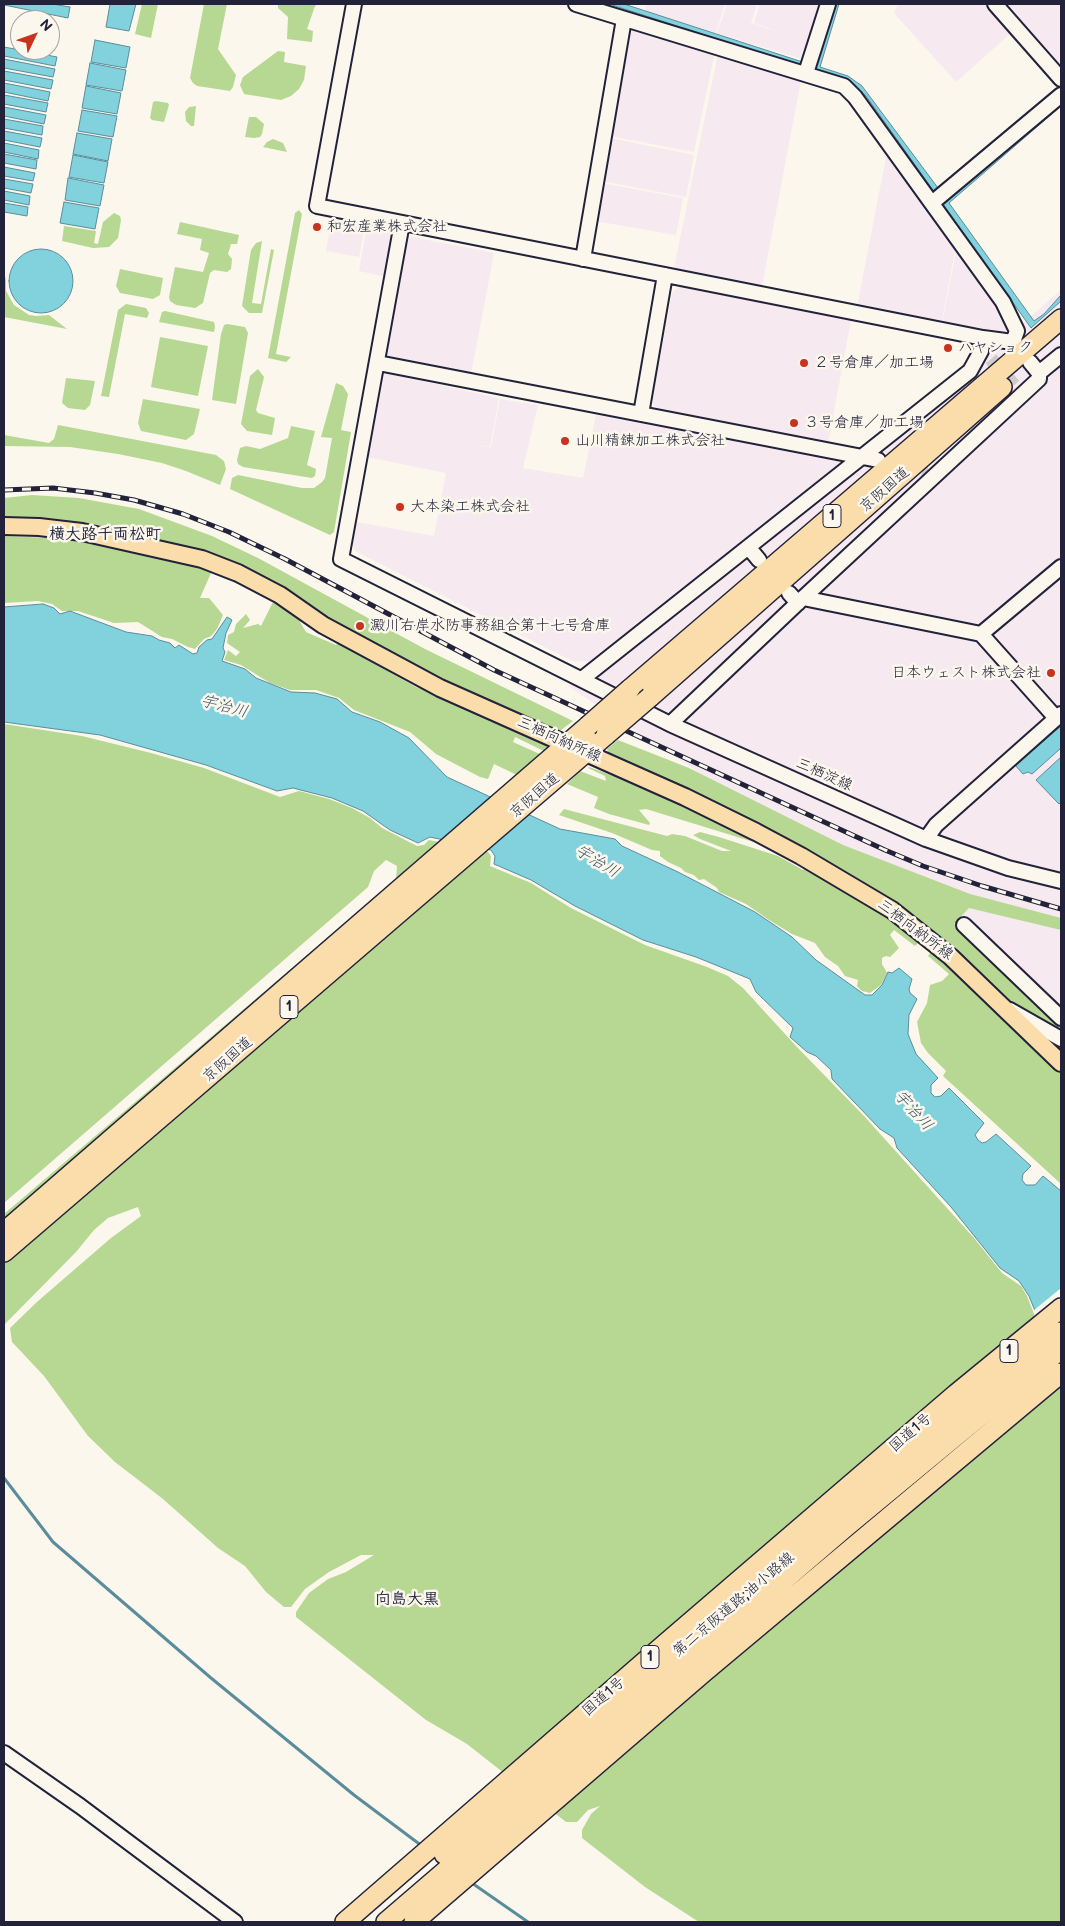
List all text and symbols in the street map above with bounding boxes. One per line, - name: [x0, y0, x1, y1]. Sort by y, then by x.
- north arrow: [10, 10, 60, 60]
- text: N: [36, 16, 56, 35]
- place label: 和宏産業株式会社: [327, 218, 447, 236]
- marker: 和宏産業株式会社: [311, 221, 323, 233]
- place label: ハヤショク: [958, 339, 1033, 357]
- marker: ハヤショク: [942, 342, 954, 354]
- place label: ２号倉庫／加工場: [814, 354, 934, 372]
- marker: ２号倉庫／加工場: [798, 357, 810, 369]
- place label: ３号倉庫／加工場: [804, 414, 924, 432]
- marker: ３号倉庫／加工場: [788, 417, 800, 429]
- place label: 山川精錬加工株式会社: [575, 432, 725, 450]
- marker: 山川精錬加工株式会社: [559, 435, 571, 447]
- street label: 京阪国道: [856, 464, 914, 516]
- place label: 大本染工株式会社: [410, 498, 530, 516]
- marker: 大本染工株式会社: [394, 501, 406, 513]
- road number: 1: [823, 504, 841, 528]
- district label: 横大路千両松町: [49, 525, 161, 545]
- place label: 澱川右岸水防事務組合第十七号倉庫: [370, 617, 610, 635]
- marker: 澱川右岸水防事務組合第十七号倉庫: [354, 620, 366, 632]
- place label: 日本ウェスト株式会社: [891, 664, 1041, 682]
- marker: 日本ウェスト株式会社: [1045, 667, 1057, 679]
- water label: 宇治川: [198, 692, 250, 722]
- street label: 三栖向納所線: [514, 713, 604, 767]
- street label: 三栖淀線: [793, 755, 855, 795]
- street label: 京阪国道: [506, 770, 564, 822]
- water label: 宇治川: [571, 841, 623, 883]
- street label: 三栖向納所線: [874, 896, 956, 964]
- road number: 1: [280, 996, 298, 1019]
- street label: 京阪国道: [199, 1034, 257, 1086]
- water label: 宇治川: [890, 1087, 936, 1135]
- road number: 1: [1000, 1340, 1018, 1362]
- street label: 国道1号: [886, 1410, 936, 1456]
- street label: 第二京阪道路;油小路線: [670, 1549, 798, 1661]
- district label: 向島大黒: [375, 1590, 439, 1610]
- road number: 1: [641, 1645, 659, 1668]
- street label: 国道1号: [579, 1674, 629, 1720]

